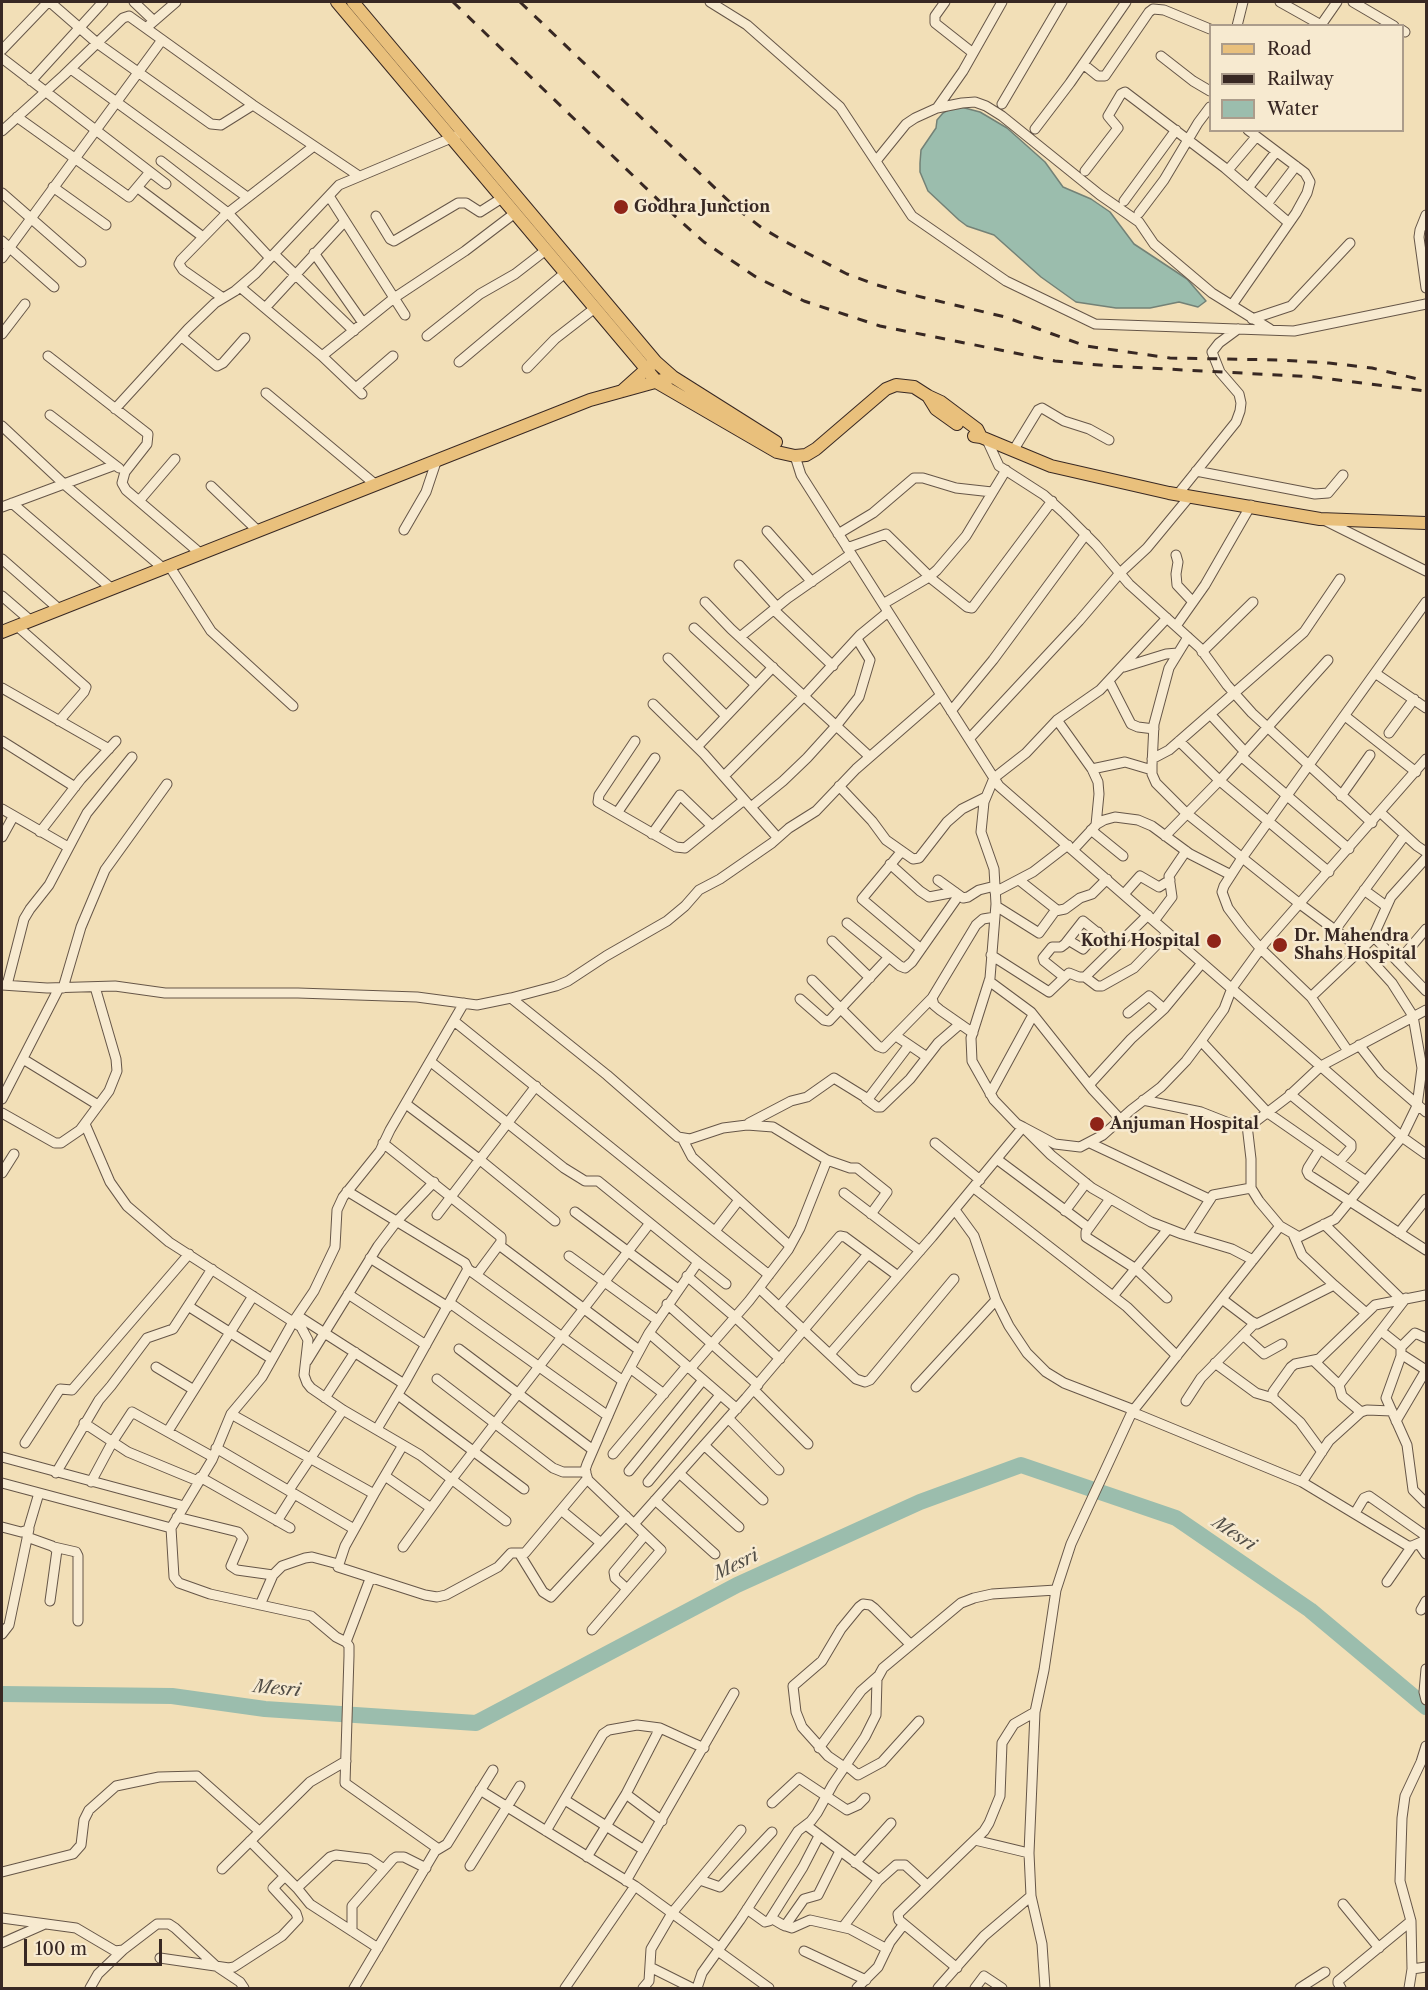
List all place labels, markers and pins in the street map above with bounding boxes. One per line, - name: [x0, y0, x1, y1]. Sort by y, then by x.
- place label: Godhra Junction: [634, 197, 770, 217]
- marker: Godhra Junction: [612, 198, 630, 216]
- place label: Dr. Mahendra Shahs Hospital: [1294, 926, 1416, 964]
- place label: Kothi Hospital: [1081, 931, 1200, 951]
- marker: Kothi Hospital: [1205, 932, 1223, 950]
- marker: Dr. Mahendra Shahs Hospital: [1271, 936, 1289, 954]
- place label: Anjuman Hospital: [1110, 1114, 1259, 1134]
- marker: Anjuman Hospital: [1088, 1115, 1106, 1133]

